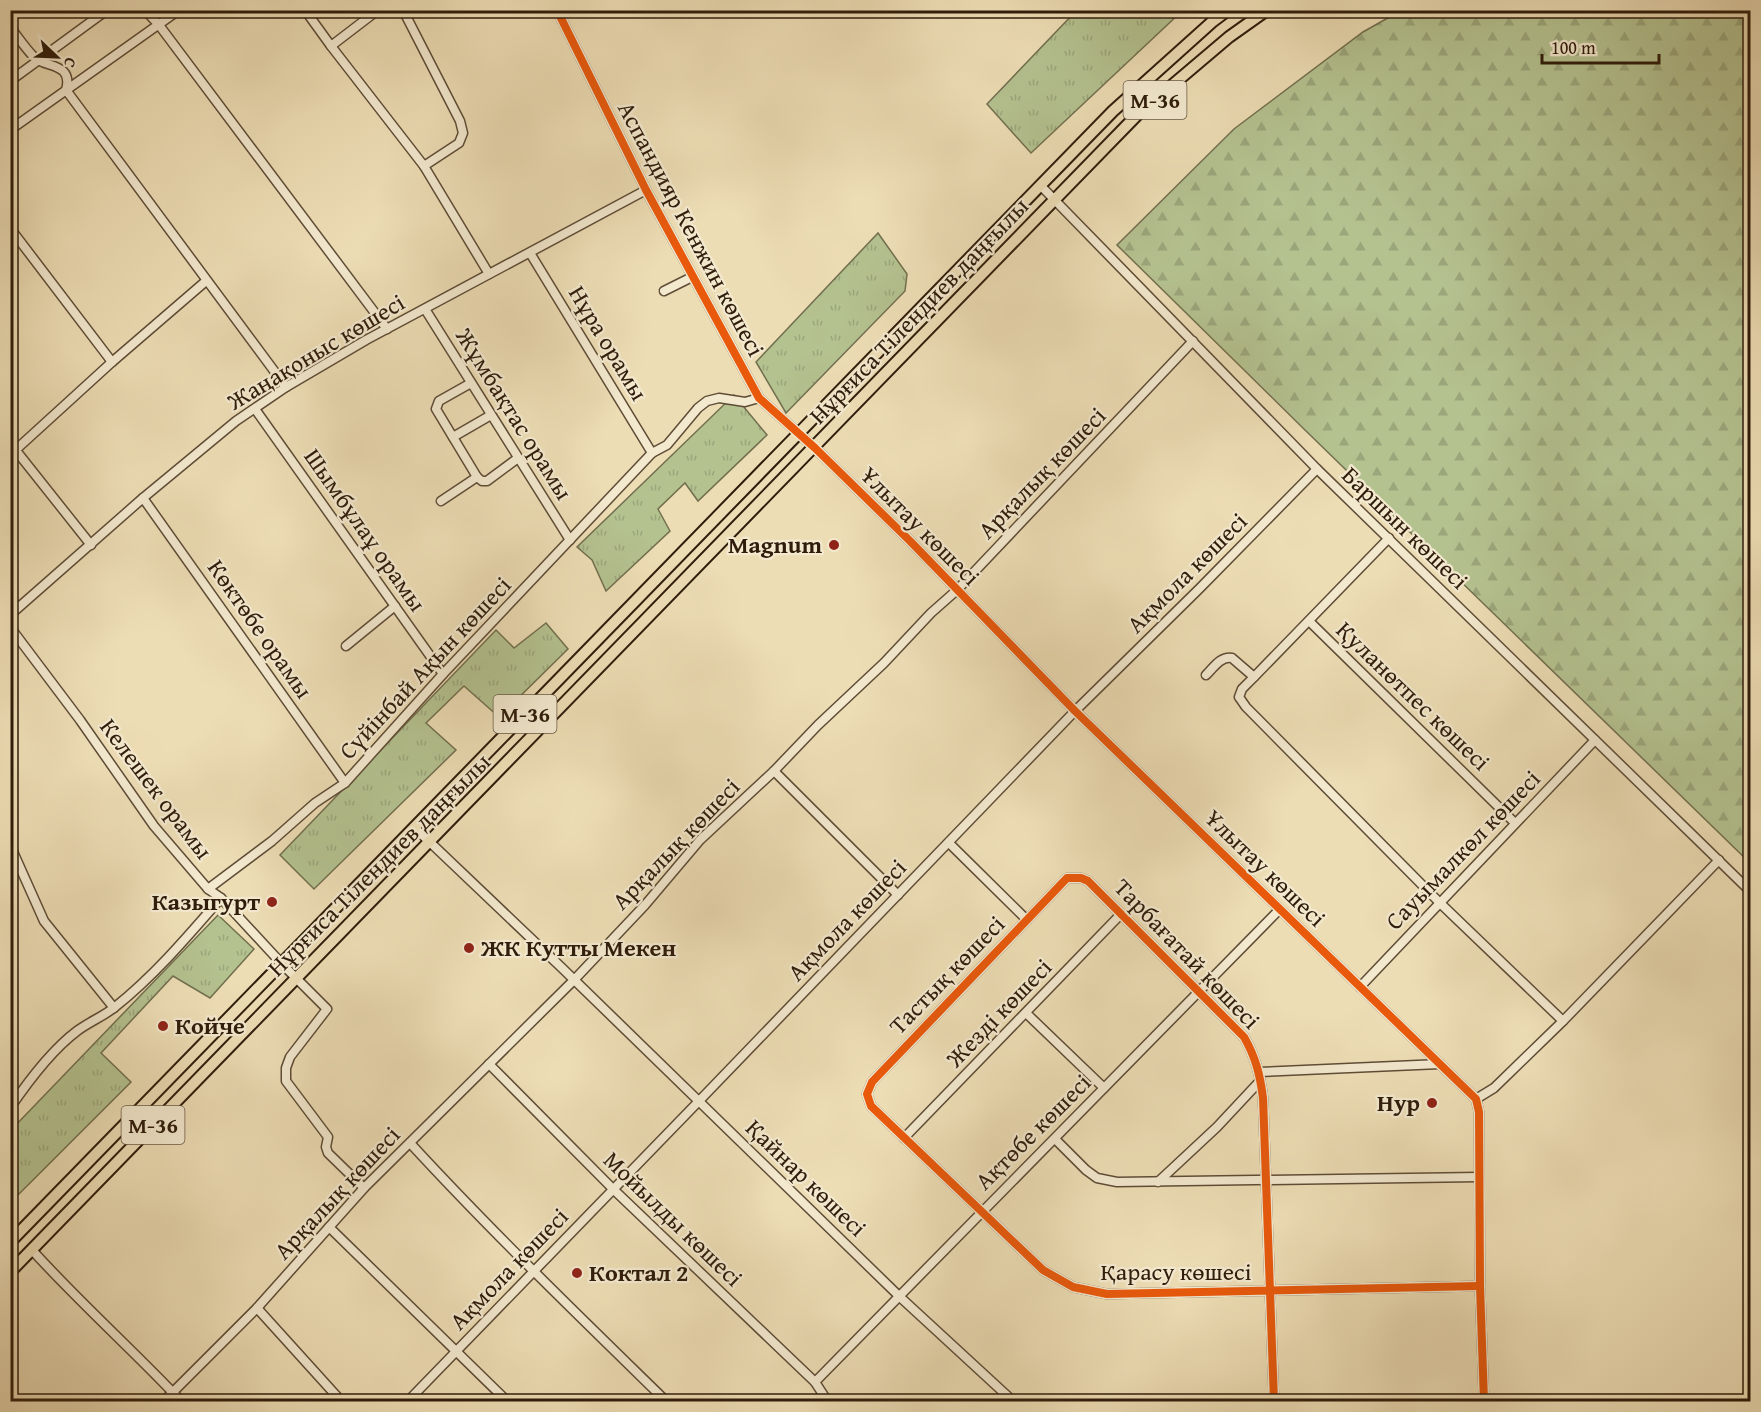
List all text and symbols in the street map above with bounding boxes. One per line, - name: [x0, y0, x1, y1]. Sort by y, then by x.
- north arrow: [27, 27, 87, 87]
- scale bar: [1542, 27, 1659, 65]
- text: 100 m: [1551, 34, 1596, 61]
- text: С: [58, 54, 84, 72]
- road number: M-36: [1124, 81, 1186, 119]
- street label: Аспандияр Кенжин көшесі: [609, 95, 774, 363]
- street label: Нұрғиса Тілендиев даңғылы: [801, 189, 1037, 432]
- street label: Нұра орамы: [560, 279, 657, 407]
- street label: Жаңақоныс көшесі: [219, 285, 411, 419]
- street label: Жұмбақтас орамы: [447, 320, 582, 507]
- street label: Арқалық көшесі: [970, 399, 1114, 546]
- street label: Шымбұлаұ орамы: [296, 441, 435, 619]
- street label: Ұлытау көшесі: [853, 458, 988, 594]
- street label: Баршын көшесі: [1334, 458, 1477, 597]
- street label: Ақмола көшесі: [1118, 504, 1255, 641]
- place label: Magnum: [728, 527, 822, 562]
- marker: Magnum: [827, 538, 841, 552]
- street label: Көктөбе орамы: [199, 552, 322, 706]
- street label: Сүйінбай Ақын көшесі: [330, 568, 519, 767]
- street label: Қуланөтпес көшесі: [1328, 613, 1498, 779]
- road number: M-36: [494, 695, 556, 733]
- street label: Келешек орамы: [92, 711, 221, 867]
- street label: Нұрғиса Тілендиев даңғылы: [259, 745, 498, 984]
- street label: Сауымалкөл көшесі: [1377, 762, 1548, 937]
- street label: Арқалық көшесі: [604, 770, 748, 917]
- street label: Ұлытау көшесі: [1197, 801, 1334, 935]
- street label: Ақмола көшесі: [779, 850, 914, 989]
- street label: Тарбағатай көшесі: [1106, 871, 1269, 1037]
- place label: Казыгурт: [152, 884, 260, 919]
- marker: Казыгурт: [265, 895, 279, 909]
- street label: Тастық көшесі: [881, 907, 1013, 1042]
- place label: ЖК Кутты Мекен: [480, 930, 676, 965]
- marker: ЖК Кутты Мекен: [462, 941, 476, 955]
- street label: Жезді көшесі: [937, 950, 1060, 1076]
- place label: Койче: [175, 1008, 245, 1043]
- marker: Койче: [156, 1019, 170, 1033]
- street label: Ақтөбе көшесі: [967, 1065, 1099, 1198]
- place label: Нур: [1377, 1085, 1420, 1120]
- marker: Нур: [1425, 1096, 1439, 1110]
- road number: M-36: [122, 1106, 184, 1144]
- street label: Қайнар көшесі: [738, 1111, 875, 1245]
- street label: Арқалық көшесі: [265, 1118, 408, 1267]
- street label: Мойылды көшесі: [596, 1143, 751, 1295]
- street label: Ақмола көшесі: [441, 1199, 576, 1338]
- street label: Қарасу көшесі: [1101, 1254, 1252, 1289]
- place label: Коктал 2: [589, 1255, 689, 1290]
- marker: Коктал 2: [570, 1266, 584, 1280]

